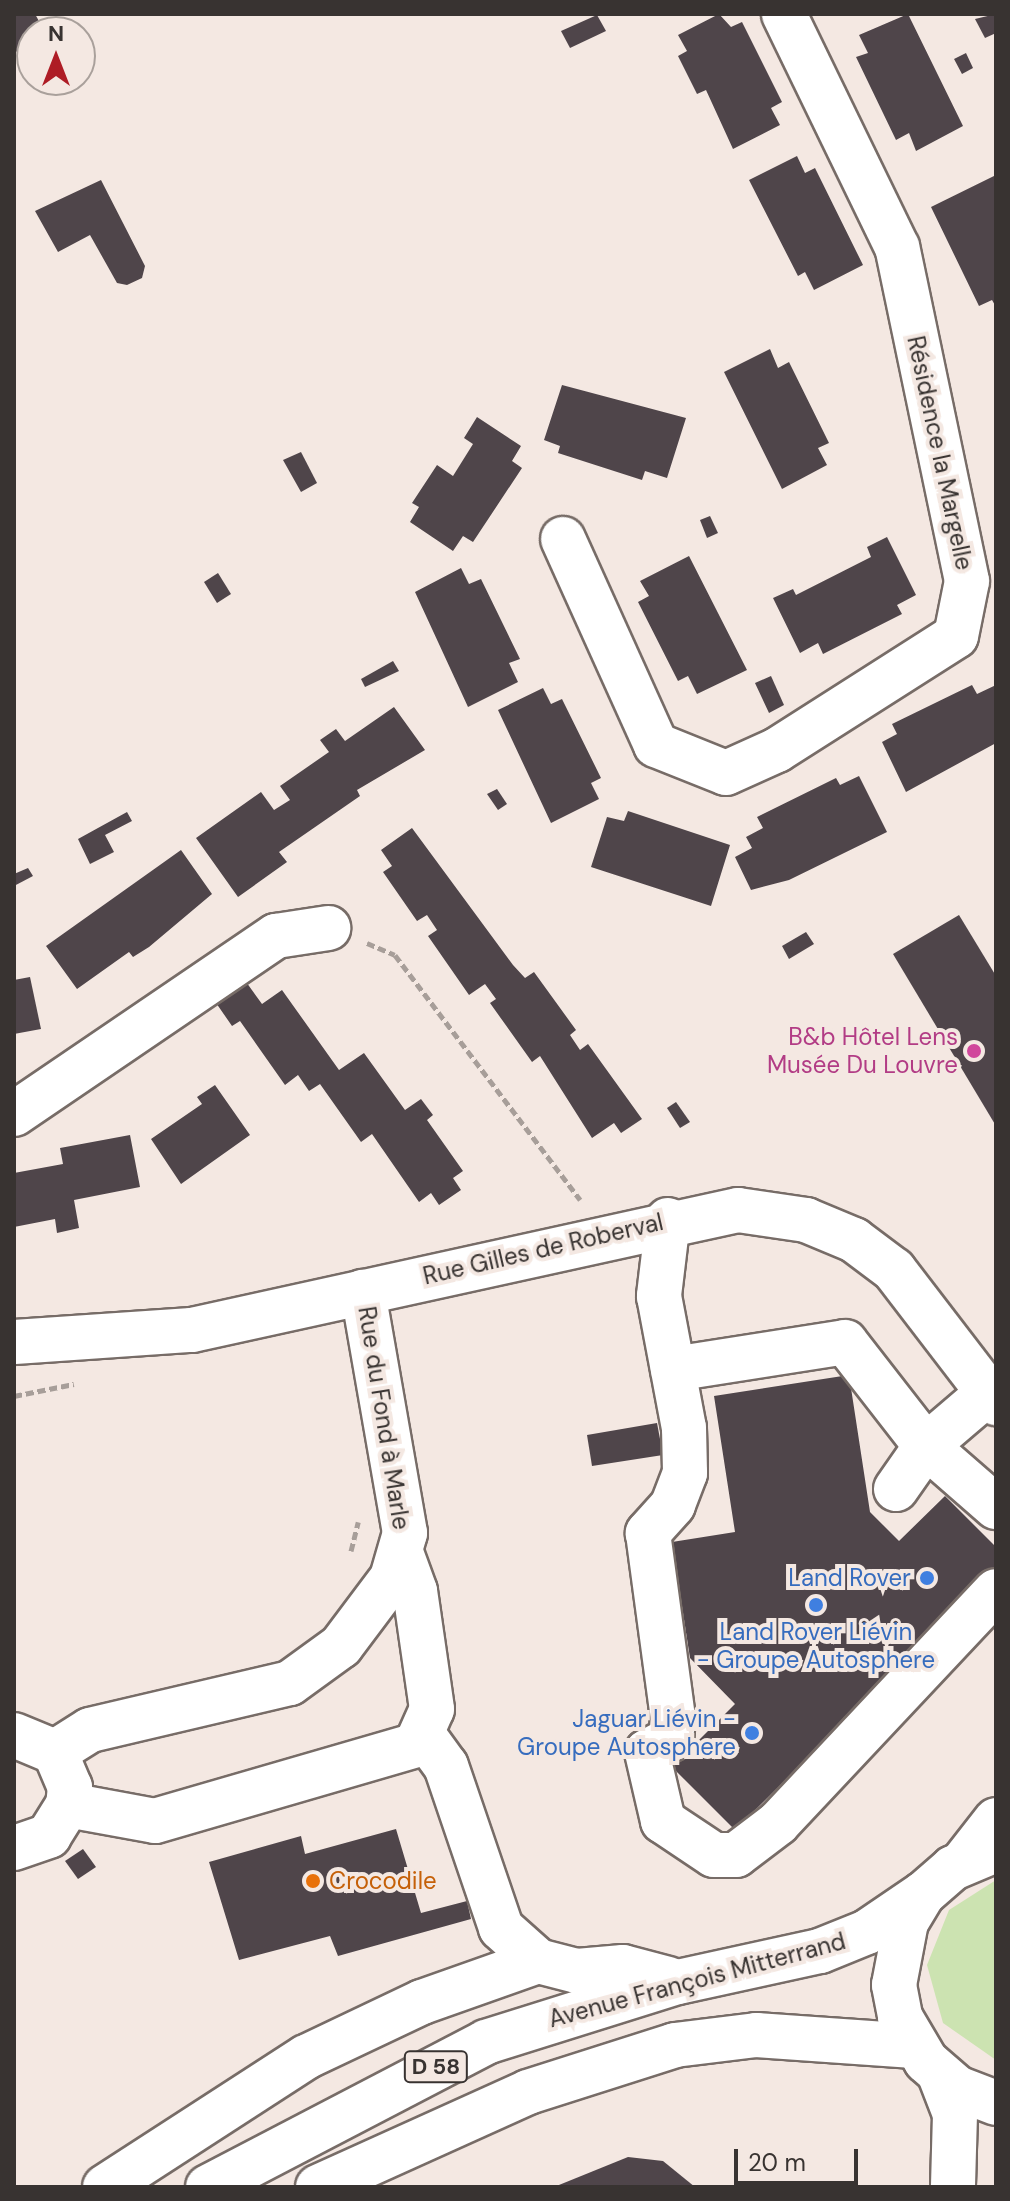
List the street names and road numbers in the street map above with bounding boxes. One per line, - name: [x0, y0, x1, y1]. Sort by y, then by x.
- street label: Résidence la Margelle: [901, 333, 979, 573]
- street label: Rue Gilles de Roberval: [420, 1207, 666, 1291]
- street label: Rue du Fond à Marle: [352, 1304, 416, 1532]
- street label: Avenue François Mitterrand: [545, 1926, 849, 2034]
- road number: D 58: [402, 2049, 470, 2085]

